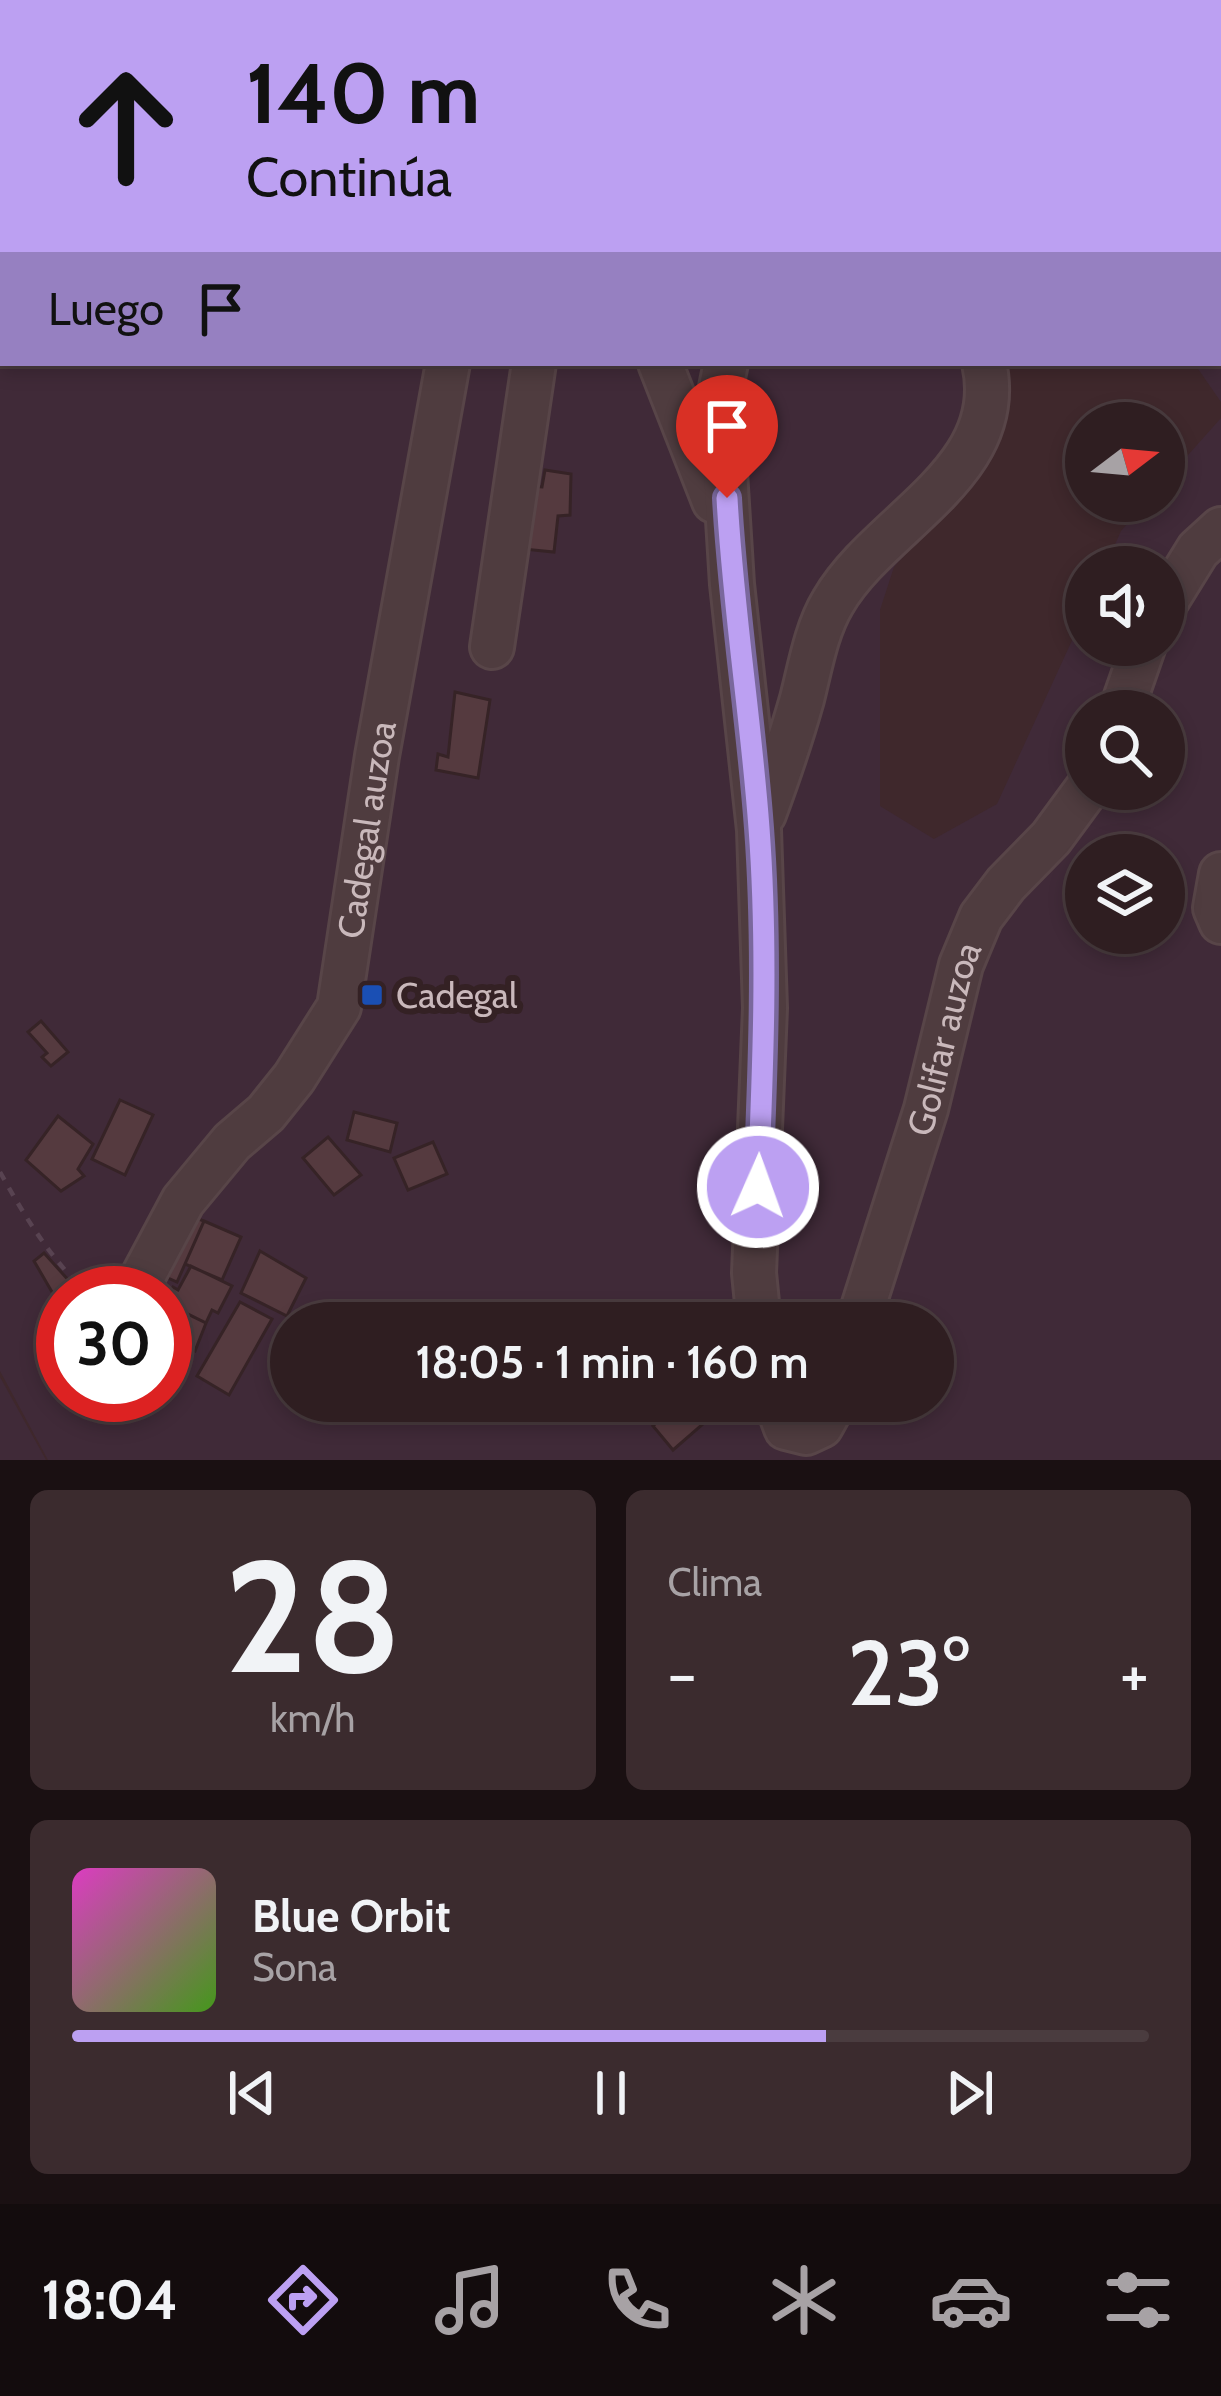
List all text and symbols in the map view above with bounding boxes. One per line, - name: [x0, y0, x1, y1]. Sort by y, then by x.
- text: 140 m: [246, 42, 480, 144]
- icon: ahead: [48, 48, 204, 204]
- text: Continúa: [246, 144, 452, 210]
- icon: arrive: [188, 276, 254, 342]
- text: Luego: [48, 282, 164, 336]
- pin: [676, 375, 778, 498]
- icon: arrive: [694, 393, 760, 459]
- north arrow: [1065, 402, 1185, 522]
- map controls: [1065, 402, 1185, 954]
- button: sound: [1065, 546, 1185, 666]
- button: search: [1065, 690, 1185, 810]
- street label: Cadegal auzoa: [328, 717, 405, 941]
- button: layers: [1065, 834, 1185, 954]
- street label: Golifar auzoa: [897, 935, 990, 1141]
- place label: Cadegal: [396, 973, 518, 1017]
- marker: Cadegal: [359, 982, 385, 1008]
- position arrow: [695, 1124, 821, 1250]
- speed limit sign: 30: [36, 1266, 192, 1422]
- text: 18:05 · 1 min · 160 m: [415, 1335, 809, 1389]
- text: 28: [224, 1521, 401, 1711]
- text: Clima: [668, 1558, 762, 1606]
- text: 23°: [847, 1618, 969, 1728]
- text: −: [668, 1633, 697, 1714]
- text: +: [1120, 1633, 1149, 1714]
- text: km/h: [270, 1694, 355, 1742]
- text: Blue Orbit: [252, 1889, 450, 1943]
- text: Sona: [252, 1943, 337, 1991]
- icon: previous: [219, 2060, 285, 2126]
- icon: pause: [578, 2060, 644, 2126]
- icon: next: [937, 2060, 1003, 2126]
- icon: directions: [261, 2258, 345, 2342]
- icon: music: [428, 2258, 512, 2342]
- icon: phone: [595, 2258, 679, 2342]
- icon: climate: [762, 2258, 846, 2342]
- icon: car: [929, 2258, 1013, 2342]
- icon: filters: [1096, 2258, 1180, 2342]
- text: 18:04: [41, 2267, 178, 2333]

